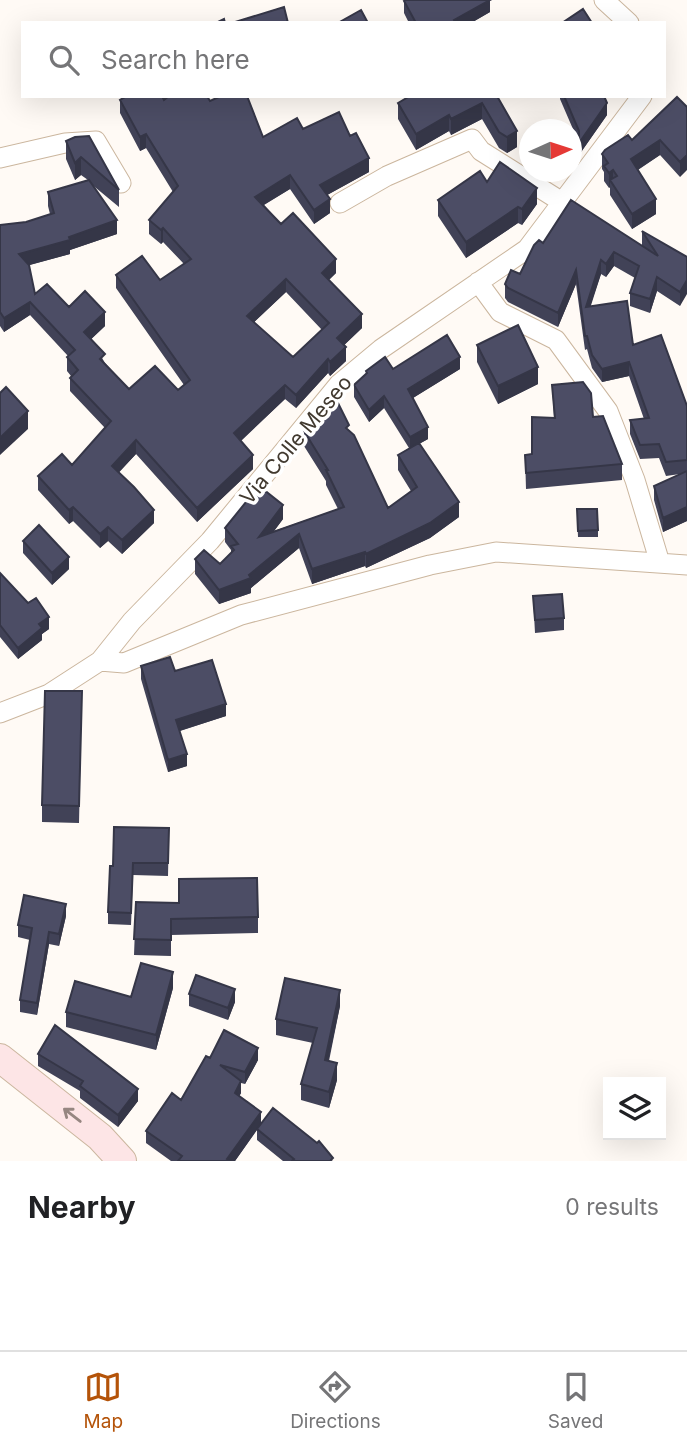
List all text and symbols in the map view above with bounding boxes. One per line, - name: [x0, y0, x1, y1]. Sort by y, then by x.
- search box: [21, 21, 666, 98]
- icon: search: [45, 41, 83, 79]
- text: Search here: [101, 44, 250, 75]
- north arrow: [519, 119, 582, 182]
- street label: Via Colle Meseo: [234, 370, 357, 509]
- map controls: [603, 1077, 666, 1140]
- button: layers: [603, 1077, 666, 1140]
- one-way arrow: [64, 1107, 82, 1123]
- text: Nearby: [28, 1189, 136, 1225]
- text: 0 results: [565, 1193, 659, 1221]
- tab: Map: [84, 1368, 123, 1433]
- tab: Directions: [290, 1368, 381, 1433]
- tab: Saved: [548, 1368, 603, 1433]

